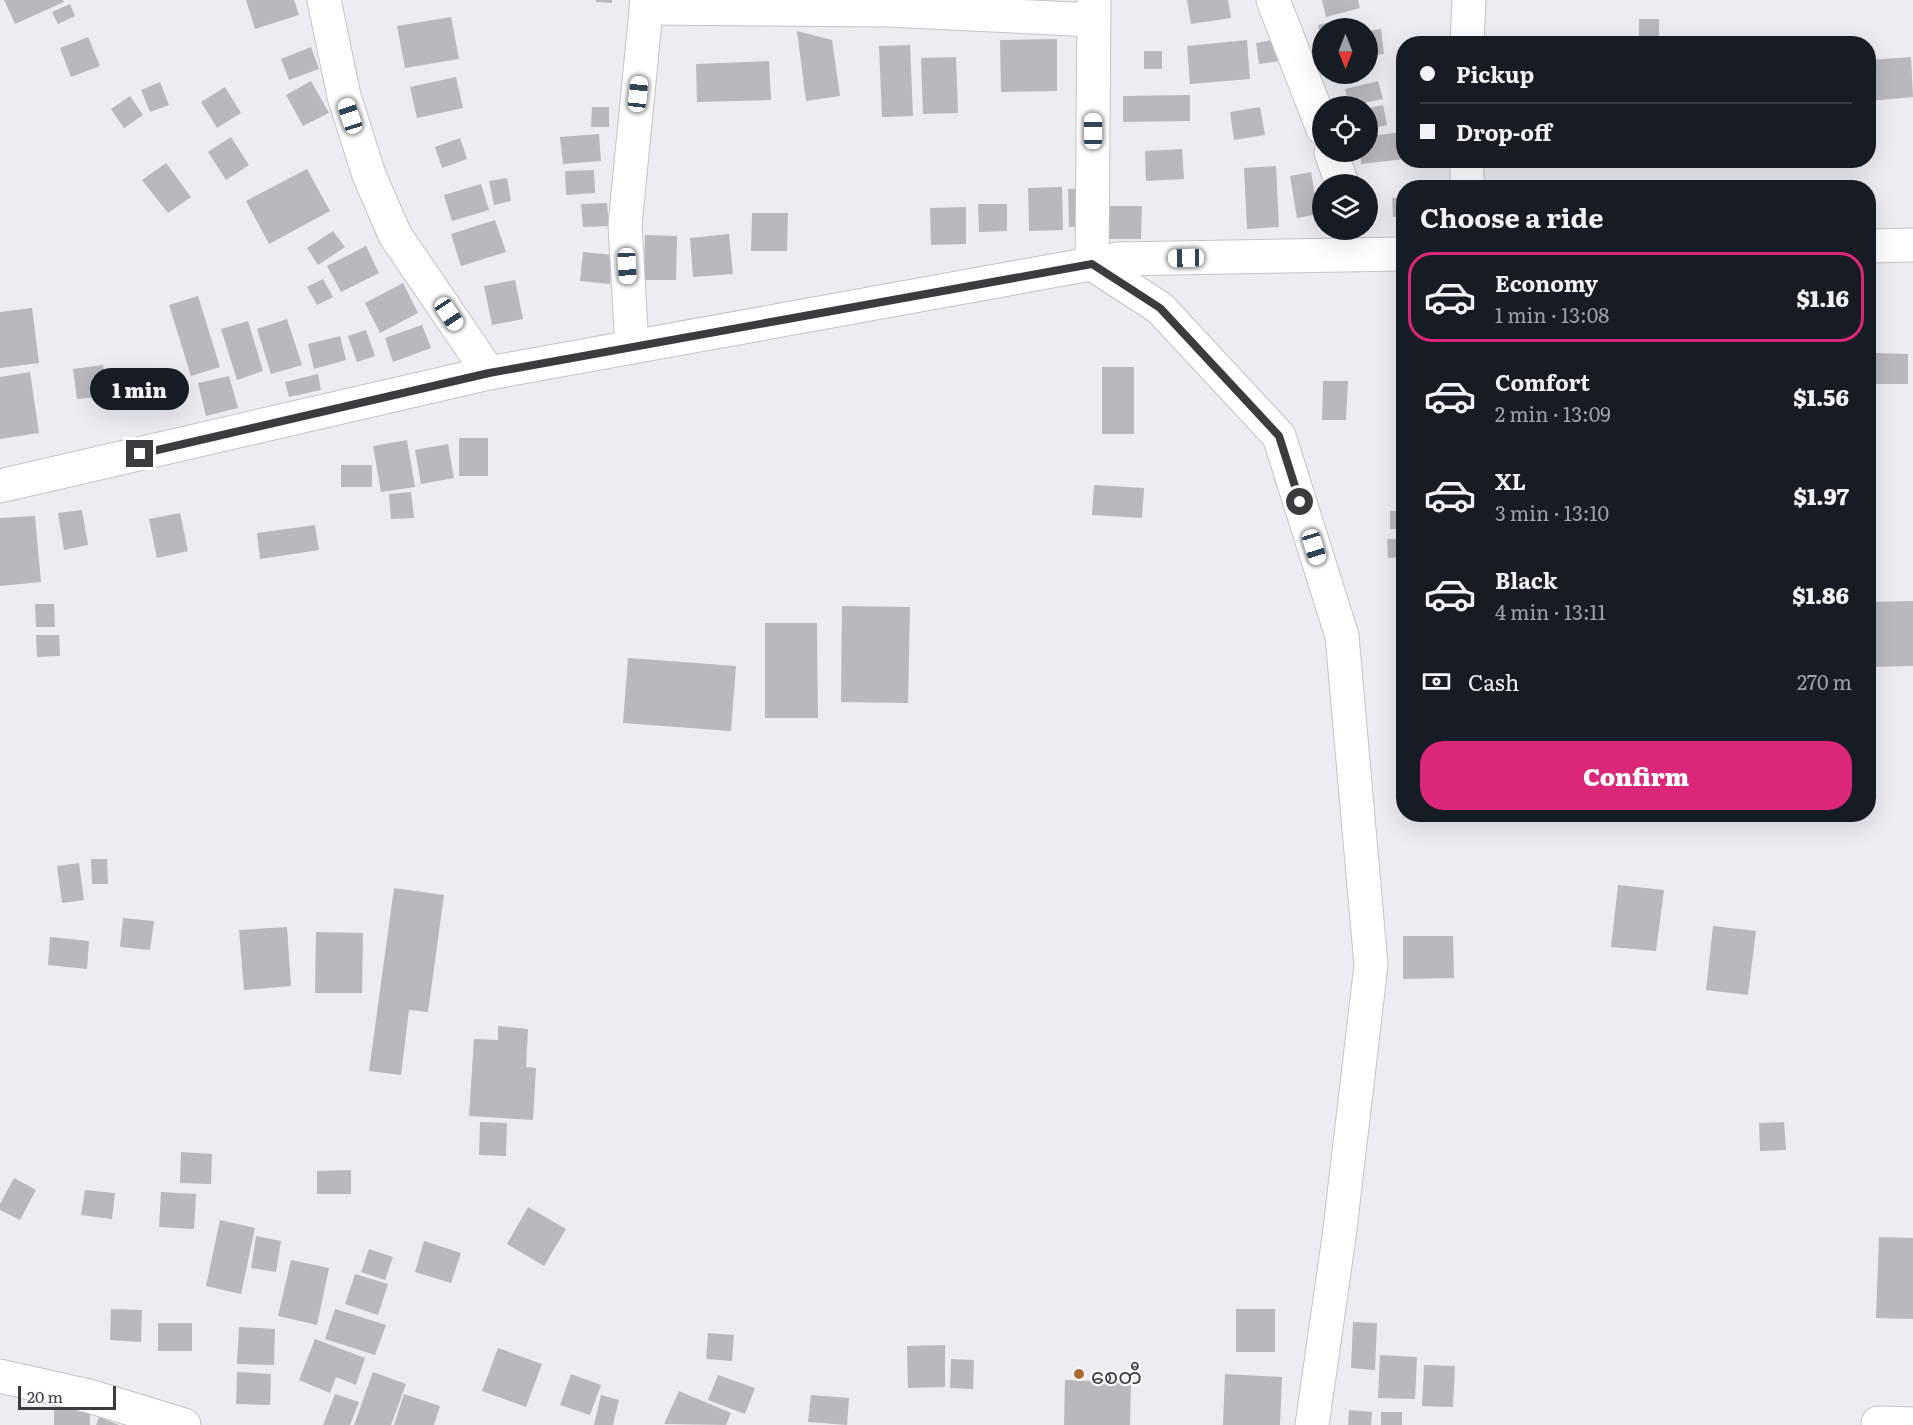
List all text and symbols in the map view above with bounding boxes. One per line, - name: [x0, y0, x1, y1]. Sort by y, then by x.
- north arrow: [1312, 18, 1378, 84]
- map controls: [1312, 18, 1378, 240]
- text: Pickup: [1456, 57, 1534, 90]
- car: [627, 75, 649, 113]
- car: [336, 96, 364, 136]
- button: locate: [1312, 96, 1378, 162]
- car: [1084, 113, 1102, 149]
- text: Drop-off: [1456, 115, 1552, 148]
- button: layers: [1312, 174, 1378, 240]
- text: Choose a ride: [1420, 196, 1603, 236]
- car: [617, 248, 637, 284]
- car: [1168, 249, 1204, 267]
- text: Economy: [1495, 266, 1598, 299]
- icon: car: [1423, 270, 1477, 324]
- text: $1.16: [1796, 281, 1849, 314]
- car: [431, 294, 467, 334]
- text: 1 min · 13:08: [1495, 299, 1609, 329]
- text: Comfort: [1495, 365, 1590, 398]
- callout: 1 min: [90, 367, 190, 409]
- icon: car: [1423, 369, 1477, 423]
- text: 1 min: [112, 374, 167, 404]
- text: $1.56: [1793, 380, 1849, 413]
- text: 2 min · 13:09: [1495, 398, 1611, 428]
- route end: [126, 440, 153, 467]
- text: XL: [1495, 464, 1526, 497]
- icon: car: [1423, 468, 1477, 522]
- text: $1.97: [1794, 479, 1849, 512]
- route start: [1286, 488, 1313, 515]
- text: 3 min · 13:10: [1495, 497, 1609, 527]
- car: [1300, 527, 1328, 567]
- text: Black: [1495, 563, 1557, 596]
- icon: car: [1423, 567, 1477, 621]
- text: $1.86: [1792, 578, 1849, 611]
- text: 4 min · 13:11: [1495, 596, 1606, 626]
- icon: cash: [1420, 665, 1453, 698]
- text: Cash: [1468, 665, 1519, 698]
- text: 270 m: [1797, 666, 1852, 696]
- button: Confirm: [1420, 741, 1852, 810]
- place label: စေတီ: [1091, 1359, 1142, 1390]
- marker: စေတီ: [1072, 1367, 1086, 1381]
- scale bar: [18, 1383, 116, 1410]
- text: 20 m: [27, 1384, 63, 1408]

